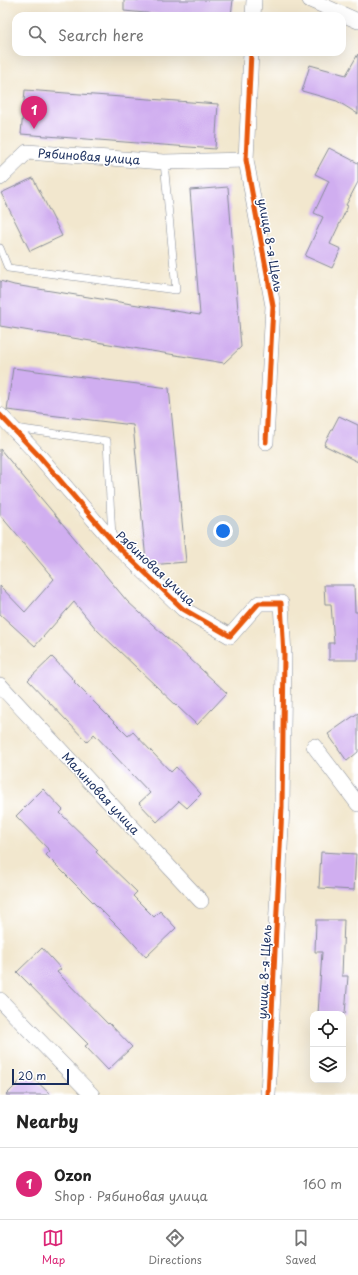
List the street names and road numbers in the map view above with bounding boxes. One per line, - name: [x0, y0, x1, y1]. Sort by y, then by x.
- street label: Рябиновая улица: [37, 143, 141, 169]
- street label: улица 8-я Щель: [254, 197, 288, 293]
- street label: Рябиновая улица: [112, 526, 200, 610]
- street label: Малиновая улица: [58, 748, 144, 839]
- street label: улица 8-я Щель: [253, 924, 275, 1020]

